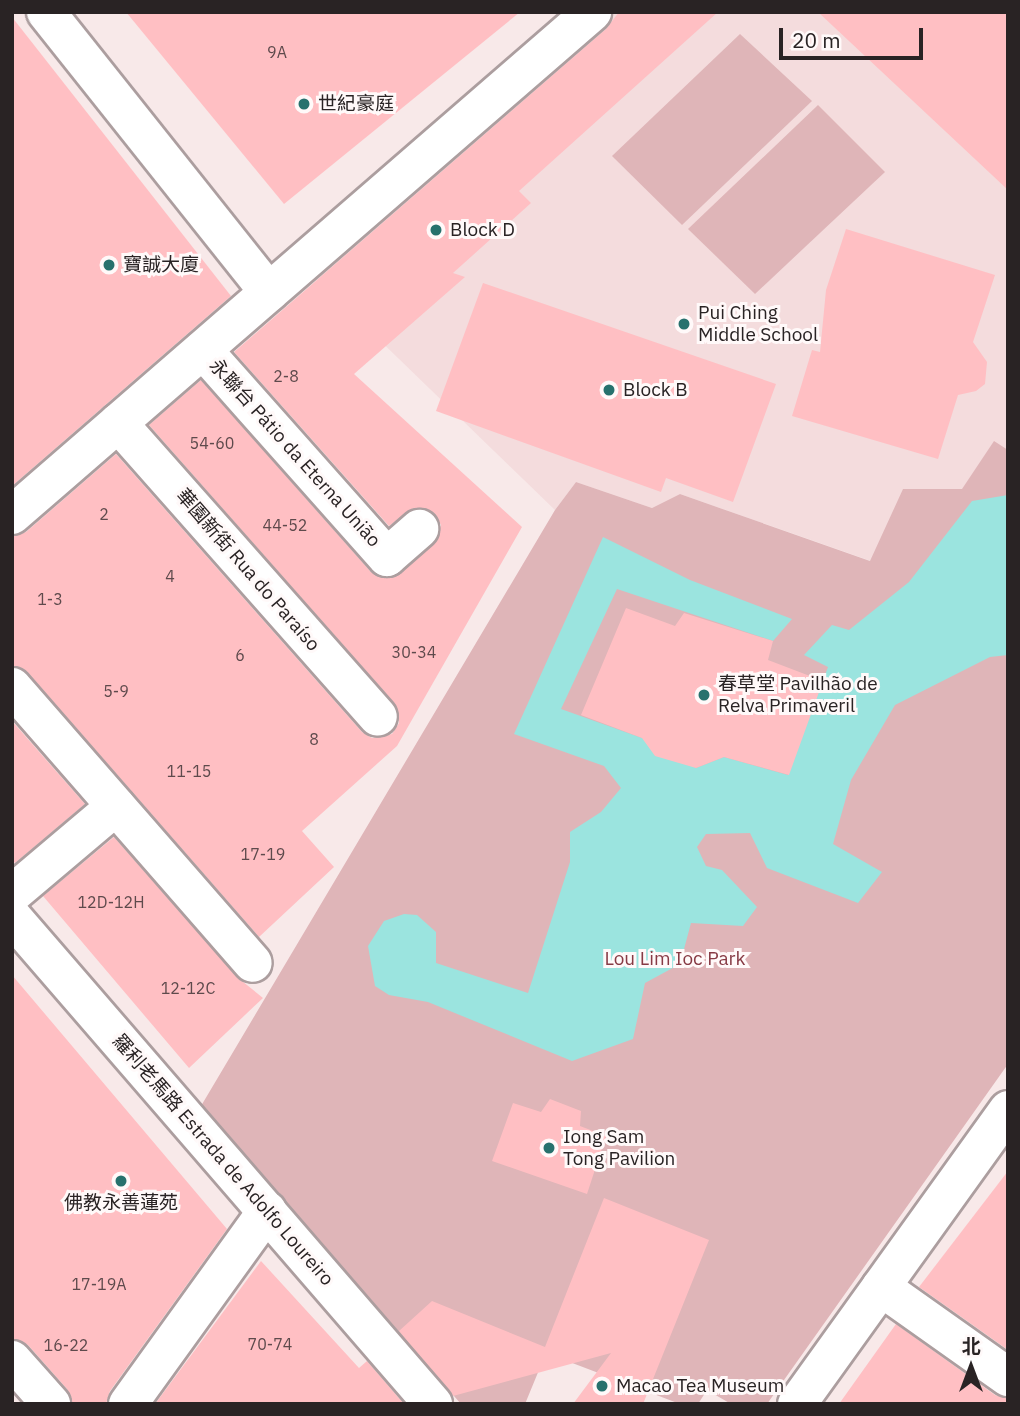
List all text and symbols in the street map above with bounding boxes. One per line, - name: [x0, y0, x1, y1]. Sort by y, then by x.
- scale bar: [782, 14, 926, 58]
- text: 20 m: [792, 26, 841, 54]
- house number: 9A: [267, 42, 287, 62]
- place label: 世紀豪庭: [318, 93, 394, 115]
- marker: 世紀豪庭: [296, 96, 312, 112]
- place label: Block D: [450, 219, 515, 241]
- marker: Block D: [428, 222, 444, 238]
- place label: 寶誠大廈: [123, 254, 199, 276]
- marker: 寶誠大廈: [101, 257, 117, 273]
- place label: Pui Ching Middle School: [698, 302, 818, 346]
- marker: Pui Ching Middle School: [676, 316, 692, 332]
- street label: 永聯台 Pátio da Eterna União: [205, 354, 385, 552]
- house number: 2-8: [273, 366, 299, 386]
- place label: Block B: [623, 379, 688, 401]
- marker: Block B: [601, 382, 617, 398]
- house number: 54-60: [190, 433, 234, 453]
- street label: 華園新街 Rua do Paraíso: [171, 484, 325, 656]
- house number: 2: [99, 504, 109, 524]
- house number: 44-52: [263, 515, 307, 535]
- house number: 4: [165, 566, 175, 586]
- house number: 1-3: [37, 589, 63, 609]
- house number: 30-34: [392, 642, 436, 662]
- house number: 6: [235, 645, 245, 665]
- place label: 春草堂 Pavilhão de Relva Primaveril: [718, 673, 878, 717]
- house number: 5-9: [103, 681, 129, 701]
- marker: 春草堂 Pavilhão de Relva Primaveril: [696, 687, 712, 703]
- house number: 8: [309, 729, 319, 749]
- house number: 11-15: [167, 761, 211, 781]
- house number: 17-19: [241, 844, 285, 864]
- house number: 12D-12H: [77, 892, 145, 912]
- park label: Lou Lim Ioc Park: [604, 948, 746, 970]
- house number: 12-12C: [161, 978, 215, 998]
- street label: 羅利老馬路 Estrada de Adolfo Loureiro: [108, 1030, 338, 1290]
- place label: Iong Sam Tong Pavilion: [563, 1126, 675, 1170]
- marker: Iong Sam Tong Pavilion: [541, 1140, 557, 1156]
- marker: 佛教永善蓮苑: [113, 1173, 129, 1189]
- place label: 佛教永善蓮苑: [64, 1192, 178, 1214]
- house number: 17-19A: [71, 1274, 127, 1294]
- north arrow: [936, 1332, 1006, 1402]
- house number: 70-74: [248, 1334, 292, 1354]
- text: 北: [961, 1334, 981, 1358]
- house number: 16-22: [44, 1335, 88, 1355]
- place label: Macao Tea Museum: [616, 1375, 784, 1397]
- marker: Macao Tea Museum: [594, 1378, 610, 1394]

